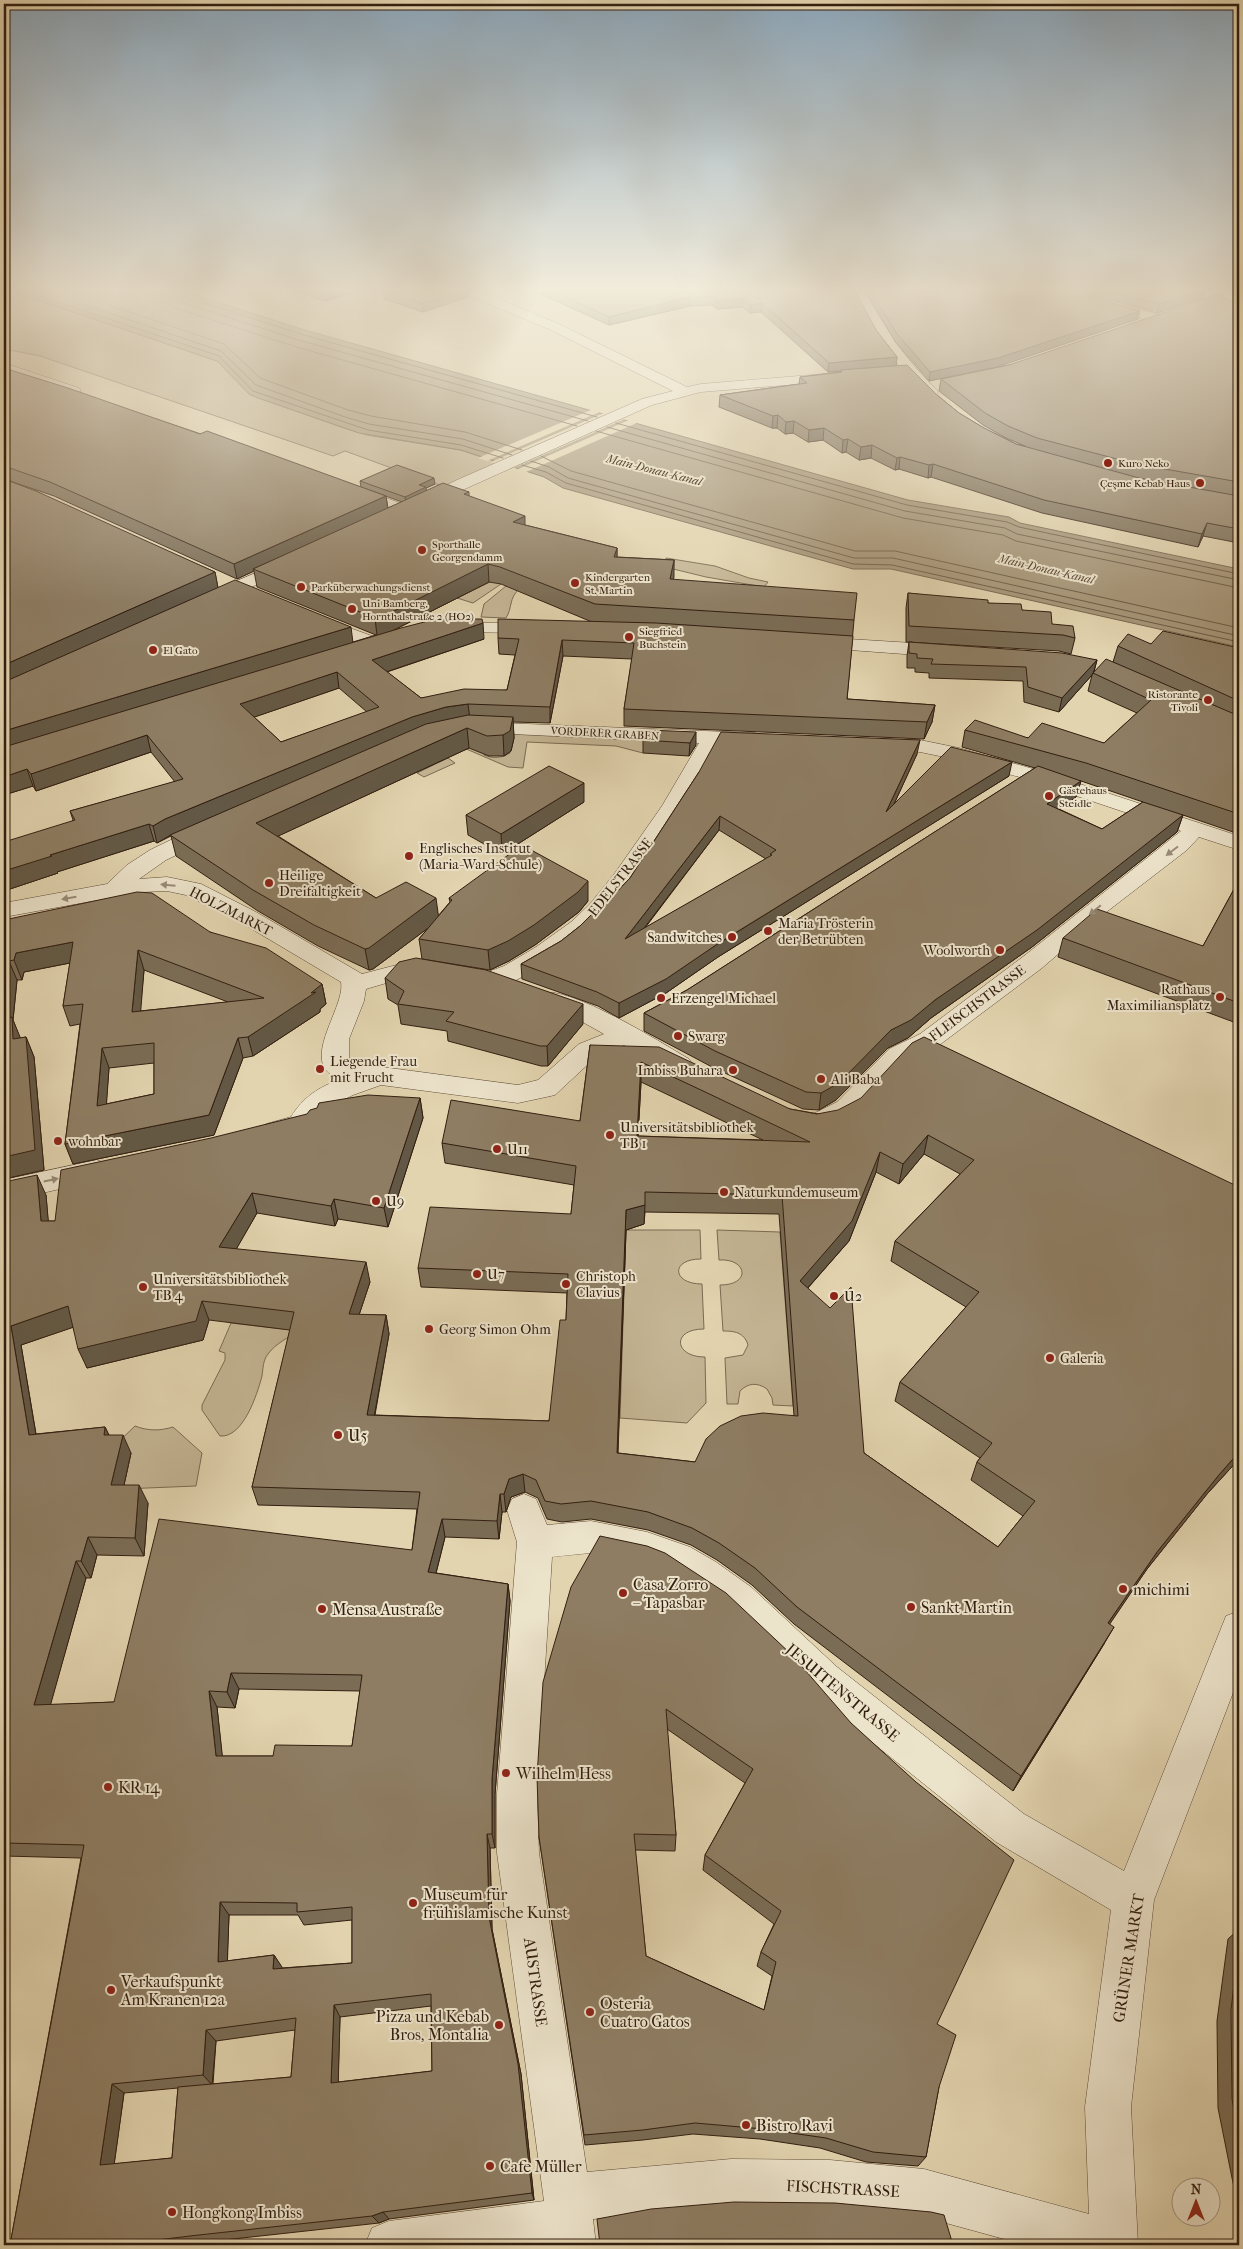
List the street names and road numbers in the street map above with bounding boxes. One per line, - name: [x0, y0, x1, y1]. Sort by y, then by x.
- street label: VORDERER GRABEN: [549, 724, 660, 743]
- street label: EDELSTRASSE: [584, 834, 657, 920]
- street label: HOLZMARKT: [186, 883, 276, 940]
- street label: FLEISCHSTRASSE: [926, 961, 1029, 1045]
- street label: JESUITENSTRASSE: [780, 1638, 904, 1746]
- street label: GRÜNER MARKT: [1109, 1892, 1148, 2024]
- street label: AUSTRASSE: [520, 1935, 551, 2028]
- street label: FISCHSTRASSE: [786, 2176, 901, 2201]

